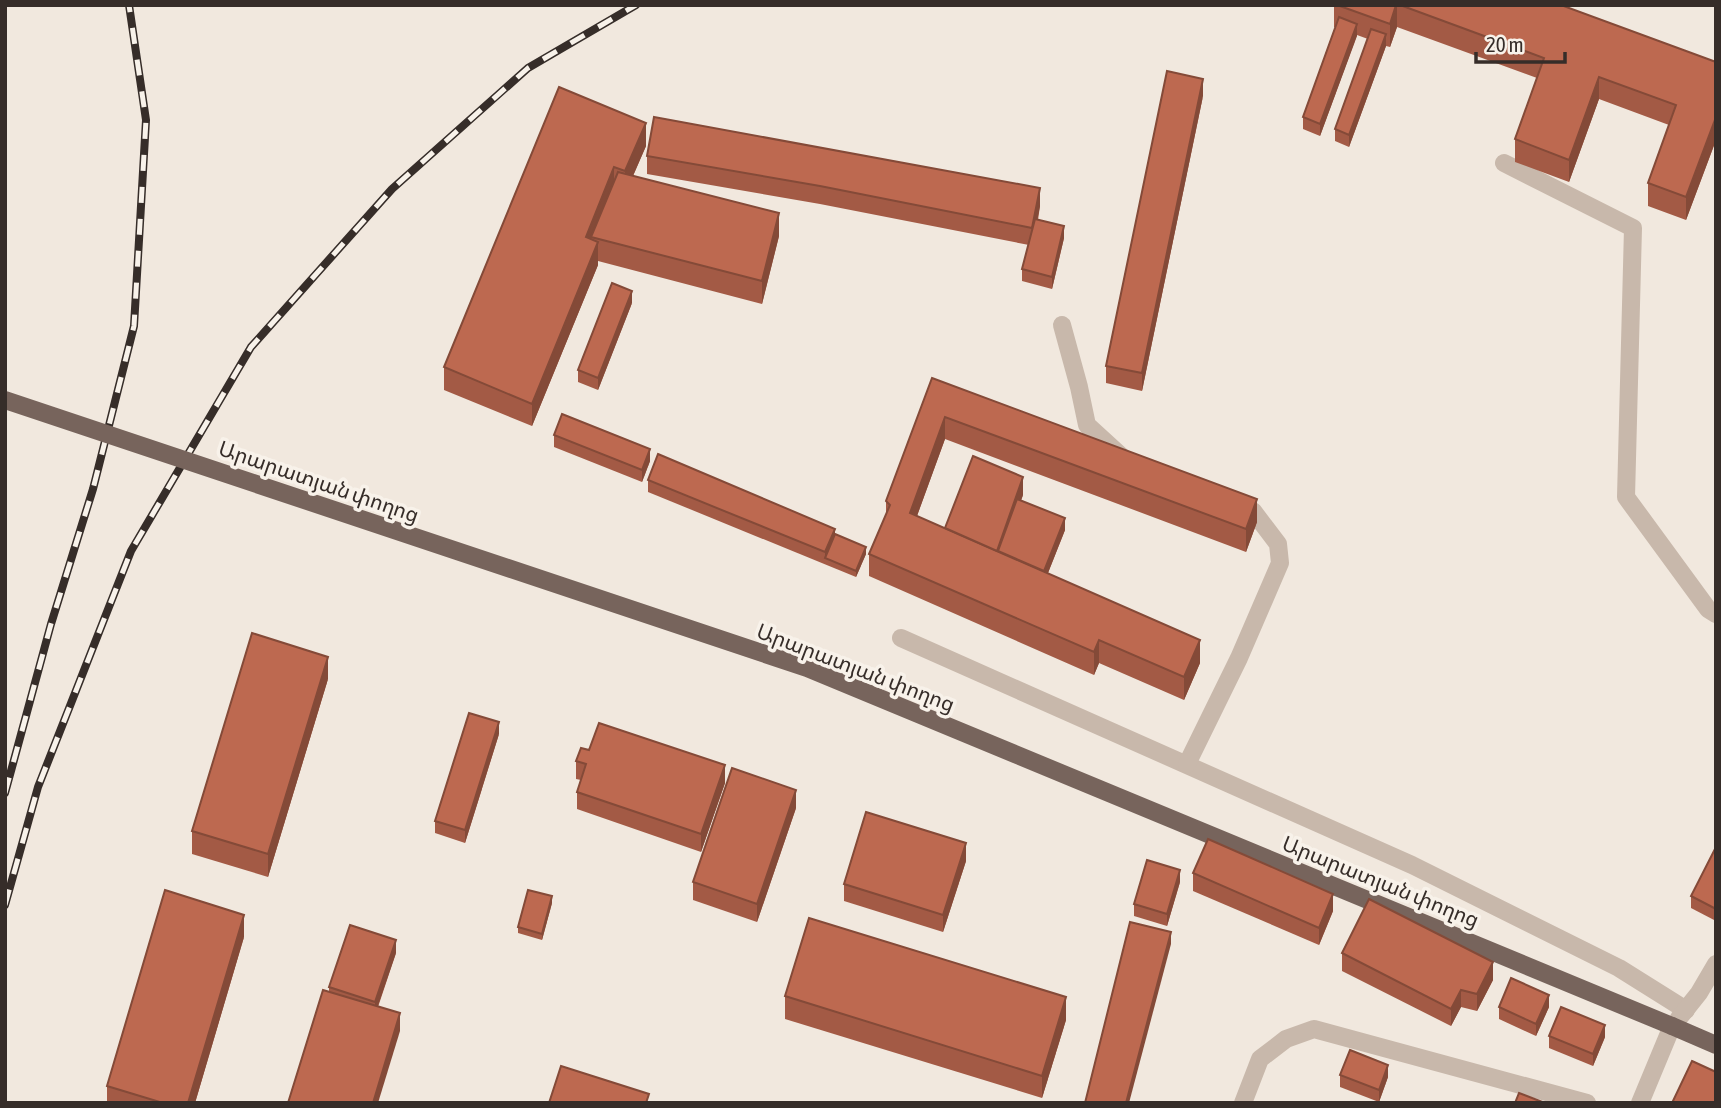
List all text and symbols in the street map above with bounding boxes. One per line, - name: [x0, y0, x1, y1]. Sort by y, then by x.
- scale bar: [1476, 21, 1565, 65]
- text: 20 m: [1486, 32, 1524, 56]
- street label: Արարատյան փողոց: [215, 435, 422, 528]
- street label: Արարատյան փողոց: [753, 618, 958, 717]
- street label: Արարատյան փողոց: [1279, 830, 1483, 932]

